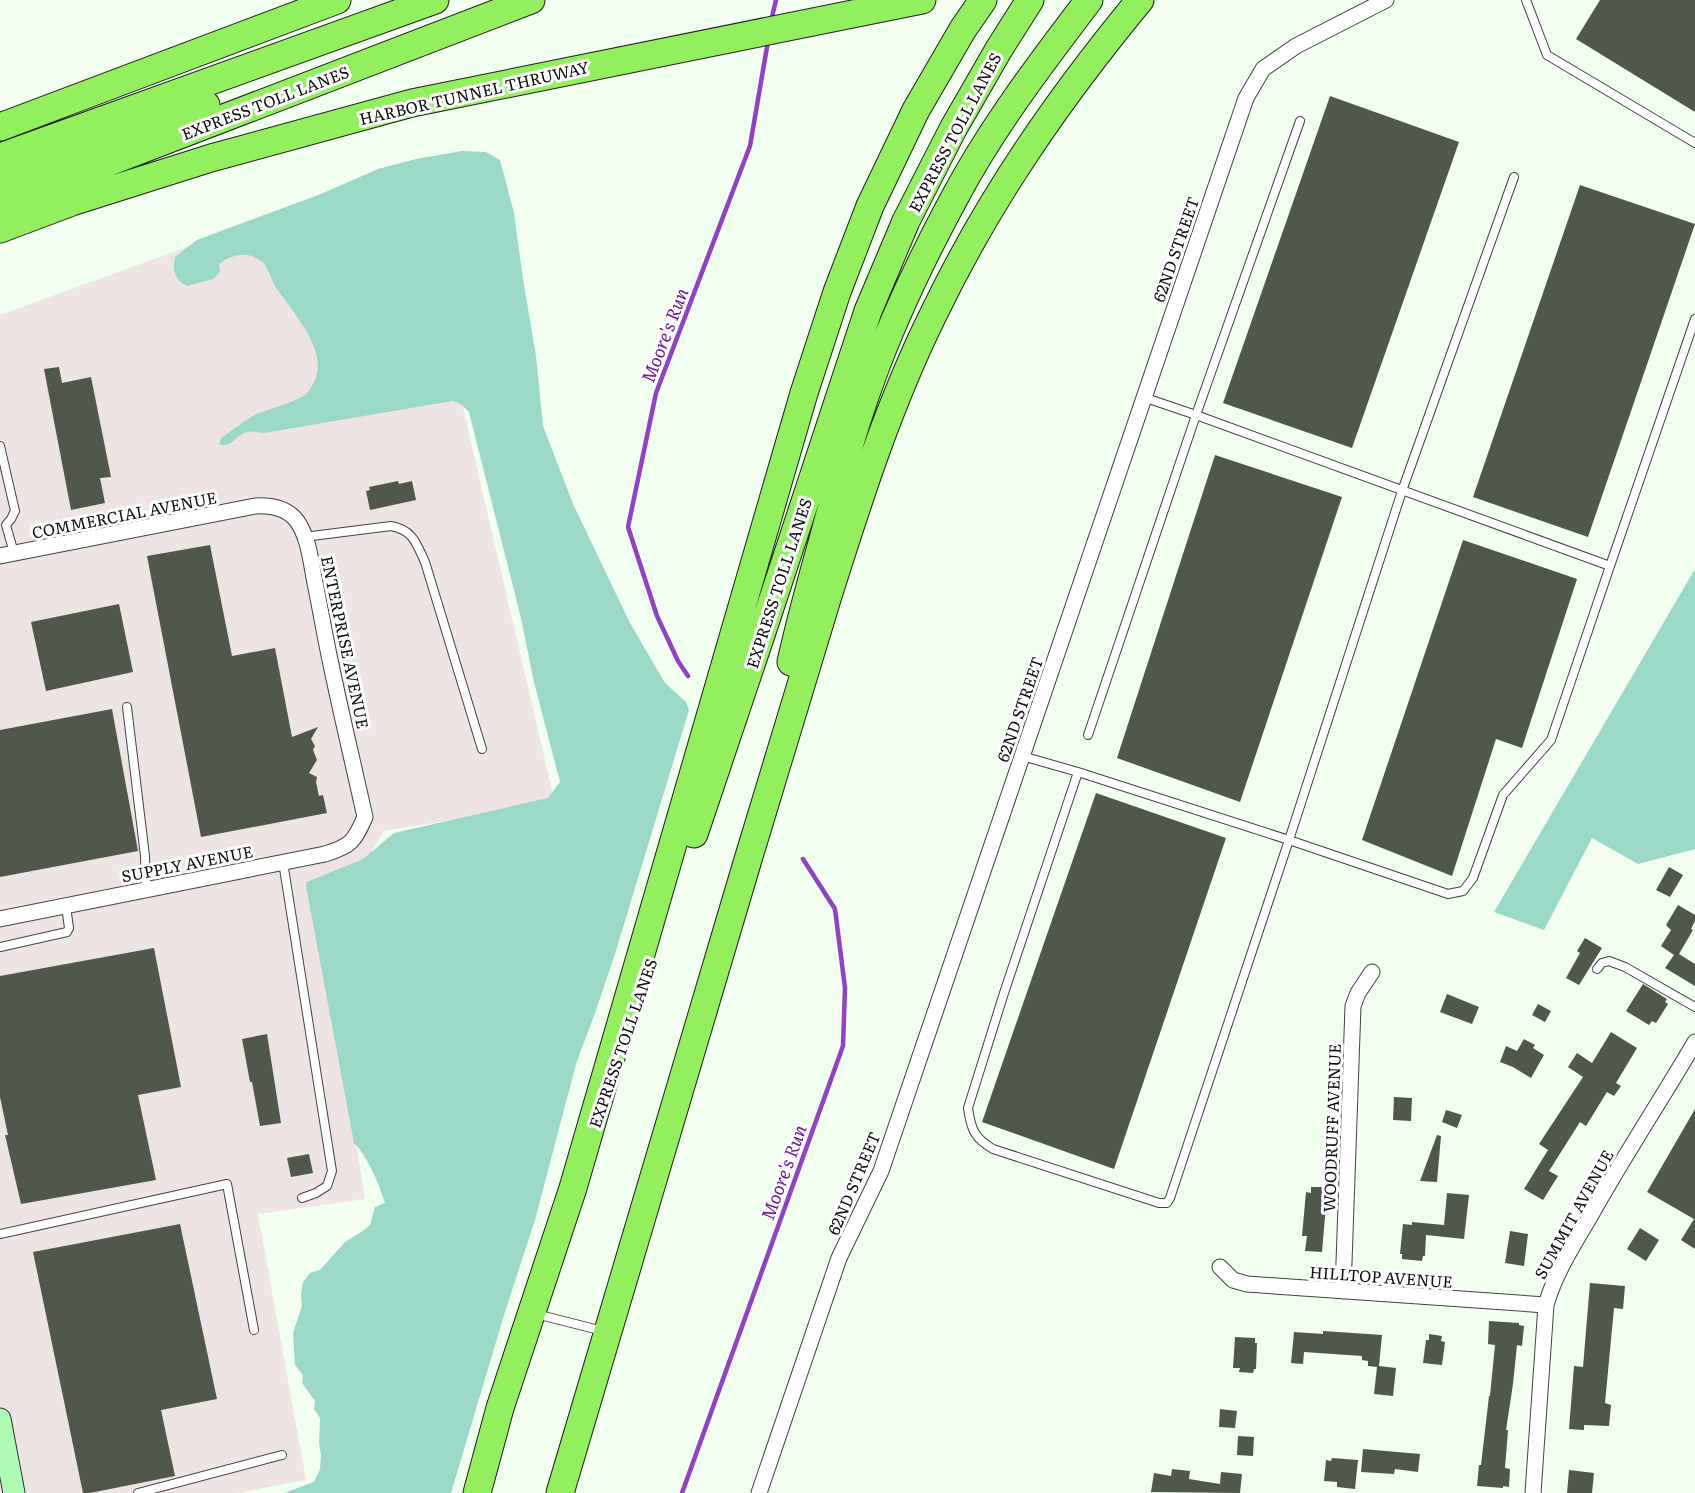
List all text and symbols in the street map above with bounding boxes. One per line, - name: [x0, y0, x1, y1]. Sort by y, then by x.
- street label: EXPRESS TOLL LANES: [902, 48, 1006, 216]
- street label: HARBOR TUNNEL THRUWAY: [357, 54, 592, 130]
- street label: EXPRESS TOLL LANES: [178, 59, 352, 145]
- street label: 62ND STREET: [1146, 193, 1204, 305]
- water label: Moore's Run: [634, 284, 694, 386]
- street label: COMMERCIAL AVENUE: [30, 484, 218, 544]
- street label: EXPRESS TOLL LANES: [739, 495, 817, 671]
- street label: ENTERPRISE AVENUE: [316, 553, 376, 731]
- street label: 62ND STREET: [990, 653, 1048, 765]
- street label: SUPPLY AVENUE: [119, 838, 255, 888]
- street label: EXPRESS TOLL LANES: [582, 955, 662, 1131]
- street label: WOODRUFF AVENUE: [1316, 1043, 1346, 1213]
- water label: Moore's Run: [753, 1120, 813, 1223]
- street label: 62ND STREET: [820, 1128, 886, 1238]
- street label: SUMMIT AVENUE: [1527, 1145, 1619, 1283]
- street label: HILLTOP AVENUE: [1309, 1259, 1453, 1293]

